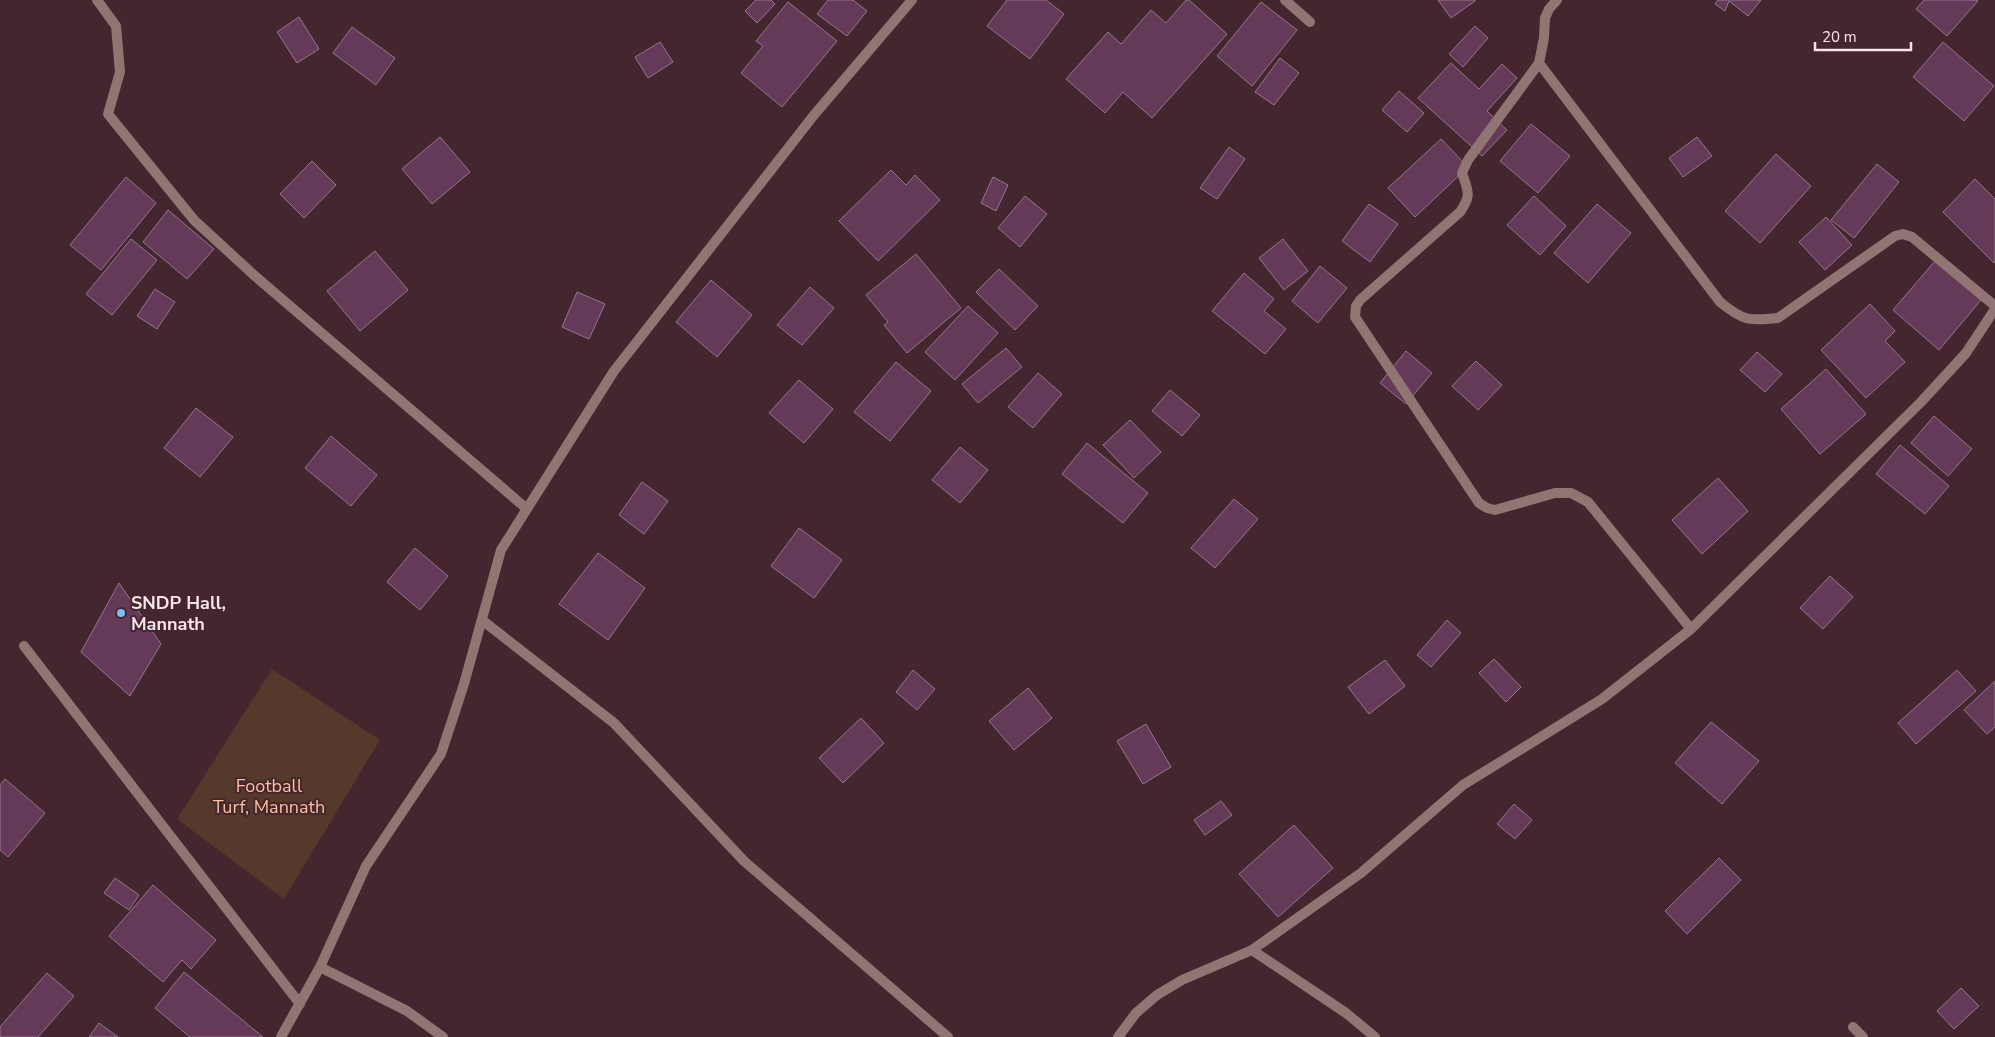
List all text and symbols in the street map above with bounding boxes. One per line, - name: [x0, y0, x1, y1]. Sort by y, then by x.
- scale bar: [1815, 20, 1911, 52]
- text: 20 m: [1822, 27, 1857, 47]
- place label: SNDP Hall, Mannath: [131, 591, 226, 636]
- marker: SNDP Hall, Mannath: [115, 607, 127, 619]
- park label: Football Turf, Mannath: [213, 774, 325, 819]

